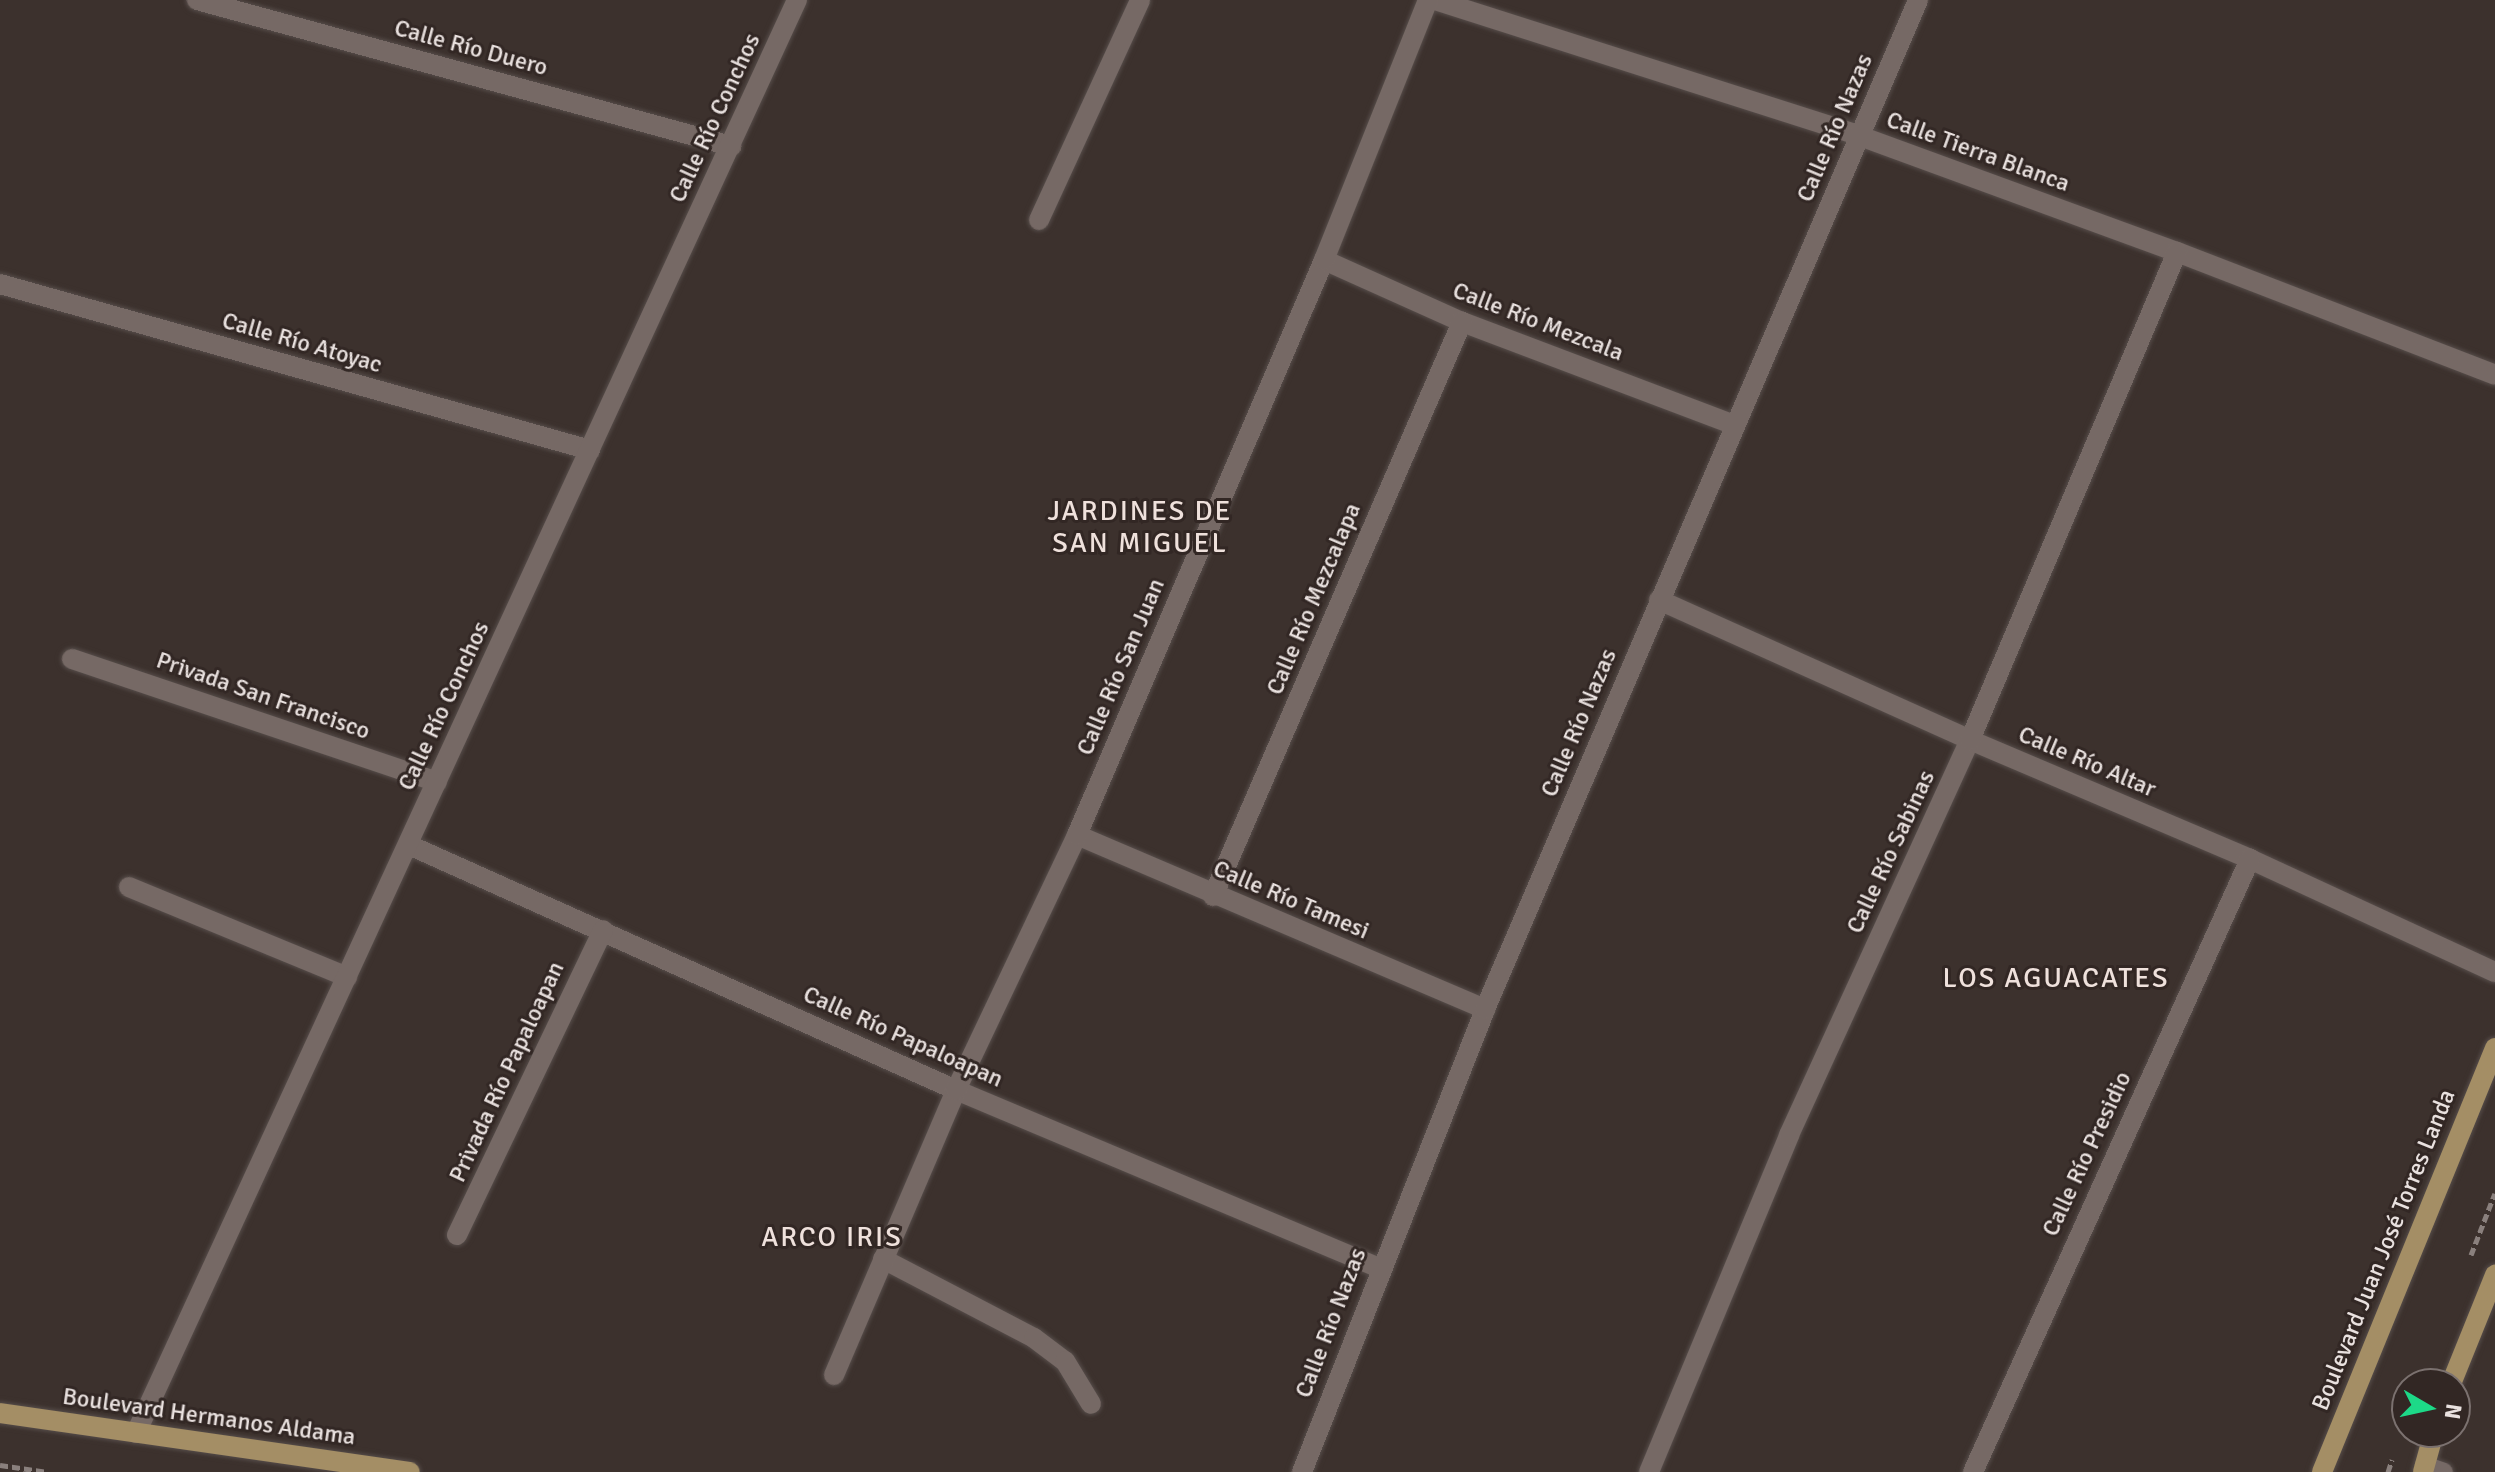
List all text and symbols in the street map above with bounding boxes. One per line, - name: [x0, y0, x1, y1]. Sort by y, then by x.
- street label: Calle Río Duero: [391, 14, 551, 82]
- street label: Calle Río Conchos: [663, 29, 767, 207]
- street label: Calle Río Nazas: [1791, 50, 1879, 206]
- street label: Calle Tierra Blanca: [1882, 105, 2074, 199]
- street label: Calle Río Mezcala: [1449, 276, 1627, 368]
- street label: Calle Río Atoyac: [219, 306, 385, 380]
- district label: JARDINES DE SAN MIGUEL: [1048, 494, 1232, 560]
- street label: Calle Río Mezcalapa: [1261, 499, 1367, 699]
- street label: Calle Río San Juan: [1071, 574, 1171, 760]
- street label: Calle Río Conchos: [392, 617, 496, 795]
- street label: Calle Río Nazas: [1535, 645, 1623, 801]
- street label: Privada San Francisco: [152, 646, 374, 746]
- street label: Calle Río Altar: [2014, 720, 2160, 804]
- street label: Calle Río Sabinas: [1841, 766, 1941, 938]
- street label: Calle Río Tamesi: [1209, 854, 1373, 946]
- street label: Privada Río Papaloapan: [443, 957, 571, 1187]
- district label: LOS AGUACATES: [1942, 961, 2170, 995]
- street label: Calle Río Papaloapan: [799, 980, 1007, 1094]
- street label: Calle Río Presidio: [2036, 1067, 2138, 1241]
- street label: Boulevard Juan José Torres Landa: [2306, 1085, 2462, 1415]
- district label: ARCO IRIS: [761, 1220, 903, 1254]
- street label: Calle Río Nazas: [1289, 1244, 1373, 1402]
- north arrow: [2391, 1368, 2471, 1448]
- street label: Boulevard Hermanos Aldama: [61, 1382, 357, 1452]
- text: N: [2439, 1402, 2468, 1421]

